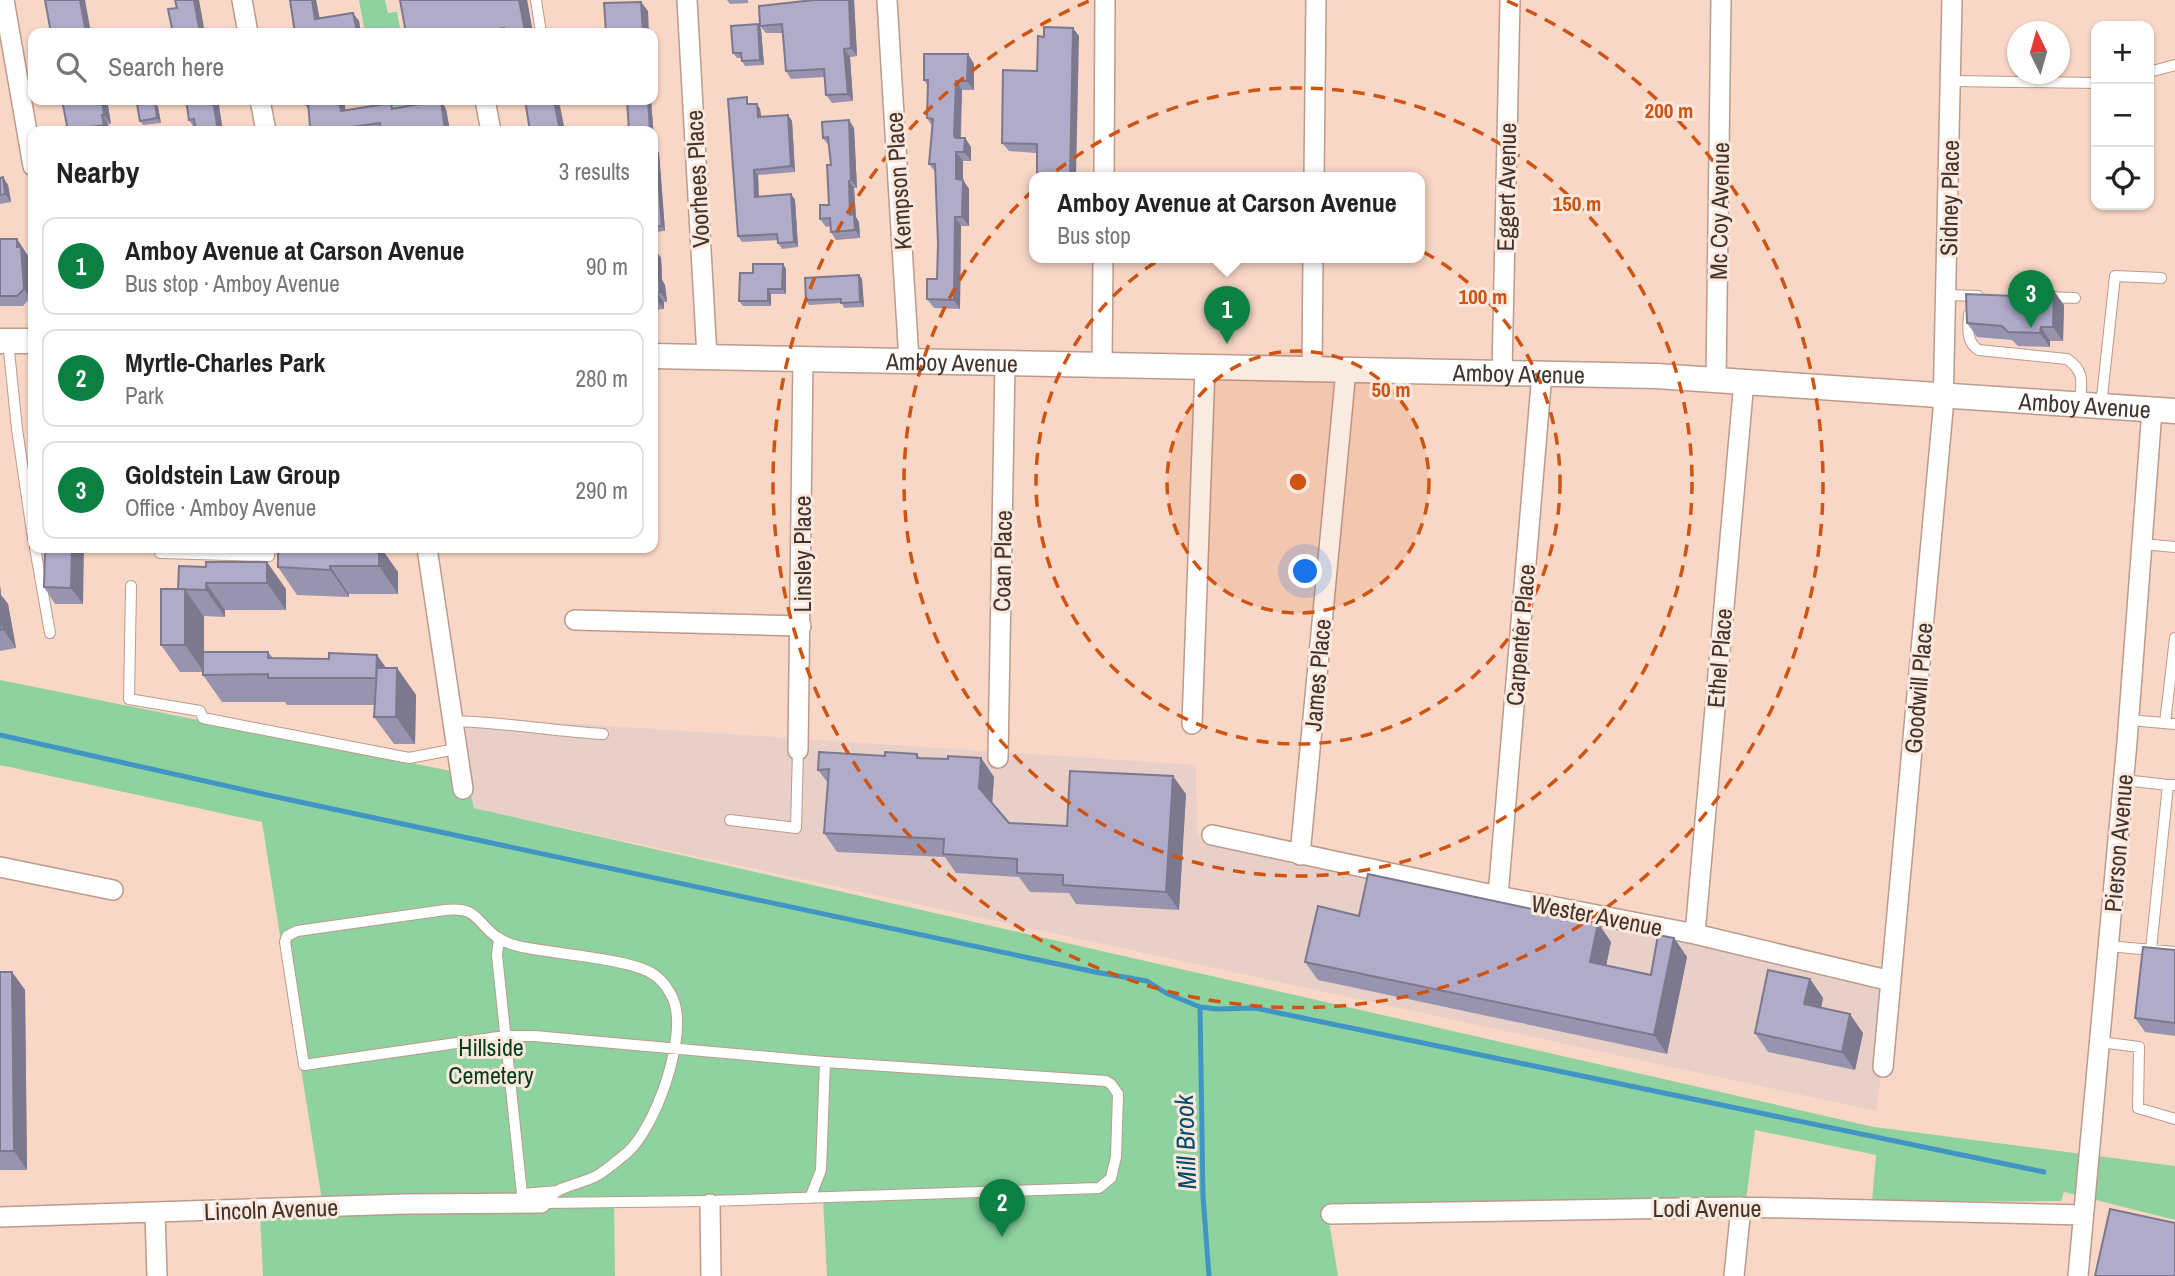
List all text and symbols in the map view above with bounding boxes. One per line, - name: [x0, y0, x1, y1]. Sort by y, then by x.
- north arrow: [2007, 21, 2070, 84]
- map controls: [2091, 21, 2154, 210]
- button: +: [2091, 21, 2154, 84]
- search box: [28, 28, 658, 105]
- icon: search: [52, 48, 90, 86]
- text: Search here: [108, 49, 224, 84]
- button: −: [2091, 84, 2154, 147]
- text: 200 m: [1645, 96, 1693, 125]
- street label: Voorhees Place: [677, 109, 717, 249]
- street label: Kempson Place: [877, 111, 919, 251]
- street label: Eggert Avenue: [1489, 122, 1523, 252]
- street label: Sidney Place: [1932, 140, 1966, 256]
- street label: Mc Coy Avenue: [1702, 142, 1736, 280]
- button: locate: [2091, 147, 2154, 210]
- text: Nearby: [56, 152, 139, 192]
- text: 3 results: [559, 156, 630, 187]
- popup: [1029, 172, 1425, 263]
- text: Amboy Avenue at Carson Avenue: [1057, 185, 1397, 220]
- text: 150 m: [1553, 189, 1601, 218]
- text: Bus stop: [1057, 220, 1131, 251]
- text: Amboy Avenue at Carson Avenue: [125, 233, 464, 268]
- text: 1: [76, 251, 86, 282]
- text: 90 m: [586, 251, 628, 282]
- text: Bus stop · Amboy Avenue: [125, 268, 340, 299]
- pin: 3: [2008, 270, 2054, 328]
- text: 100 m: [1459, 282, 1507, 311]
- pin: 1: [1204, 286, 1250, 344]
- text: Myrtle-Charles Park: [125, 345, 325, 380]
- street label: Amboy Avenue: [885, 345, 1018, 379]
- street label: Amboy Avenue: [1451, 356, 1585, 391]
- text: 2: [76, 363, 86, 394]
- text: 280 m: [576, 363, 628, 394]
- text: 50 m: [1371, 375, 1411, 404]
- text: Park: [125, 380, 164, 411]
- street label: Amboy Avenue: [2017, 384, 2152, 425]
- text: Goldstein Law Group: [125, 457, 341, 492]
- centre of rings: [1286, 470, 1310, 494]
- text: 3: [76, 475, 86, 506]
- text: 290 m: [576, 475, 628, 506]
- text: Office · Amboy Avenue: [125, 492, 316, 523]
- street label: Linsley Place: [786, 495, 818, 613]
- street label: Coan Place: [985, 510, 1019, 612]
- your location: [1288, 554, 1322, 588]
- street label: Carpenter Place: [1498, 563, 1542, 707]
- street label: Ethel Place: [1699, 607, 1739, 709]
- street label: James Place: [1296, 617, 1338, 733]
- street label: Goodwill Place: [1896, 621, 1940, 755]
- street label: Pierson Avenue: [2096, 773, 2140, 913]
- street label: Wester Avenue: [1529, 887, 1665, 943]
- park label: Hillside Cemetery: [448, 1031, 534, 1091]
- water label: Mill Brook: [1166, 1093, 1204, 1190]
- pin: 2: [979, 1179, 1025, 1237]
- street label: Lincoln Avenue: [203, 1191, 339, 1227]
- street label: Lodi Avenue: [1652, 1192, 1762, 1224]

